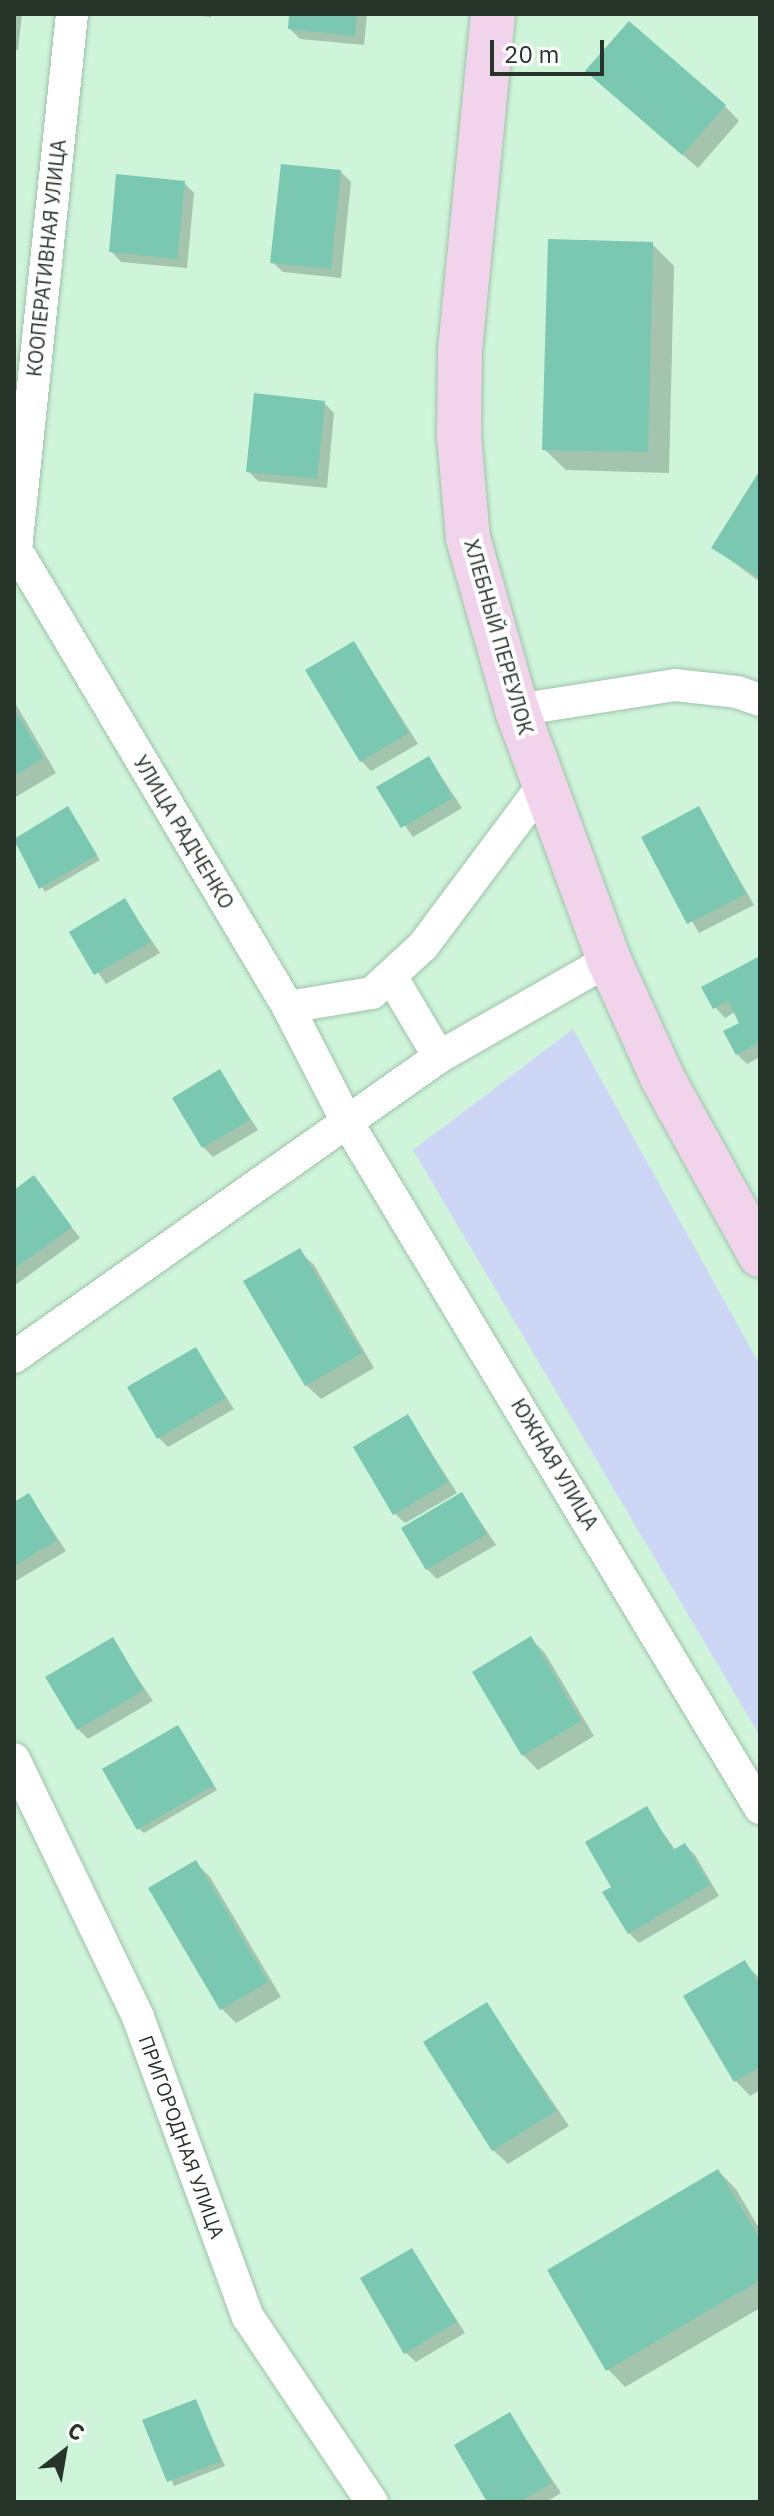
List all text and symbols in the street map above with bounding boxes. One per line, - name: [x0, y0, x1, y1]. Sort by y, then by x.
- scale bar: [494, 24, 608, 74]
- text: 20 m: [504, 38, 559, 70]
- street label: КООПЕРАТИВНАЯ УЛИЦА: [22, 138, 70, 378]
- street label: ХЛЕБНЫЙ ПЕРЕУЛОК: [460, 536, 538, 738]
- street label: УЛИЦА РАДЧЕНКО: [129, 751, 239, 913]
- street label: ЮЖНАЯ УЛИЦА: [506, 1394, 604, 1534]
- street label: ПРИГОРОДНАЯ УЛИЦА: [134, 2032, 230, 2242]
- north arrow: [24, 2412, 104, 2492]
- text: С: [63, 2415, 90, 2447]

